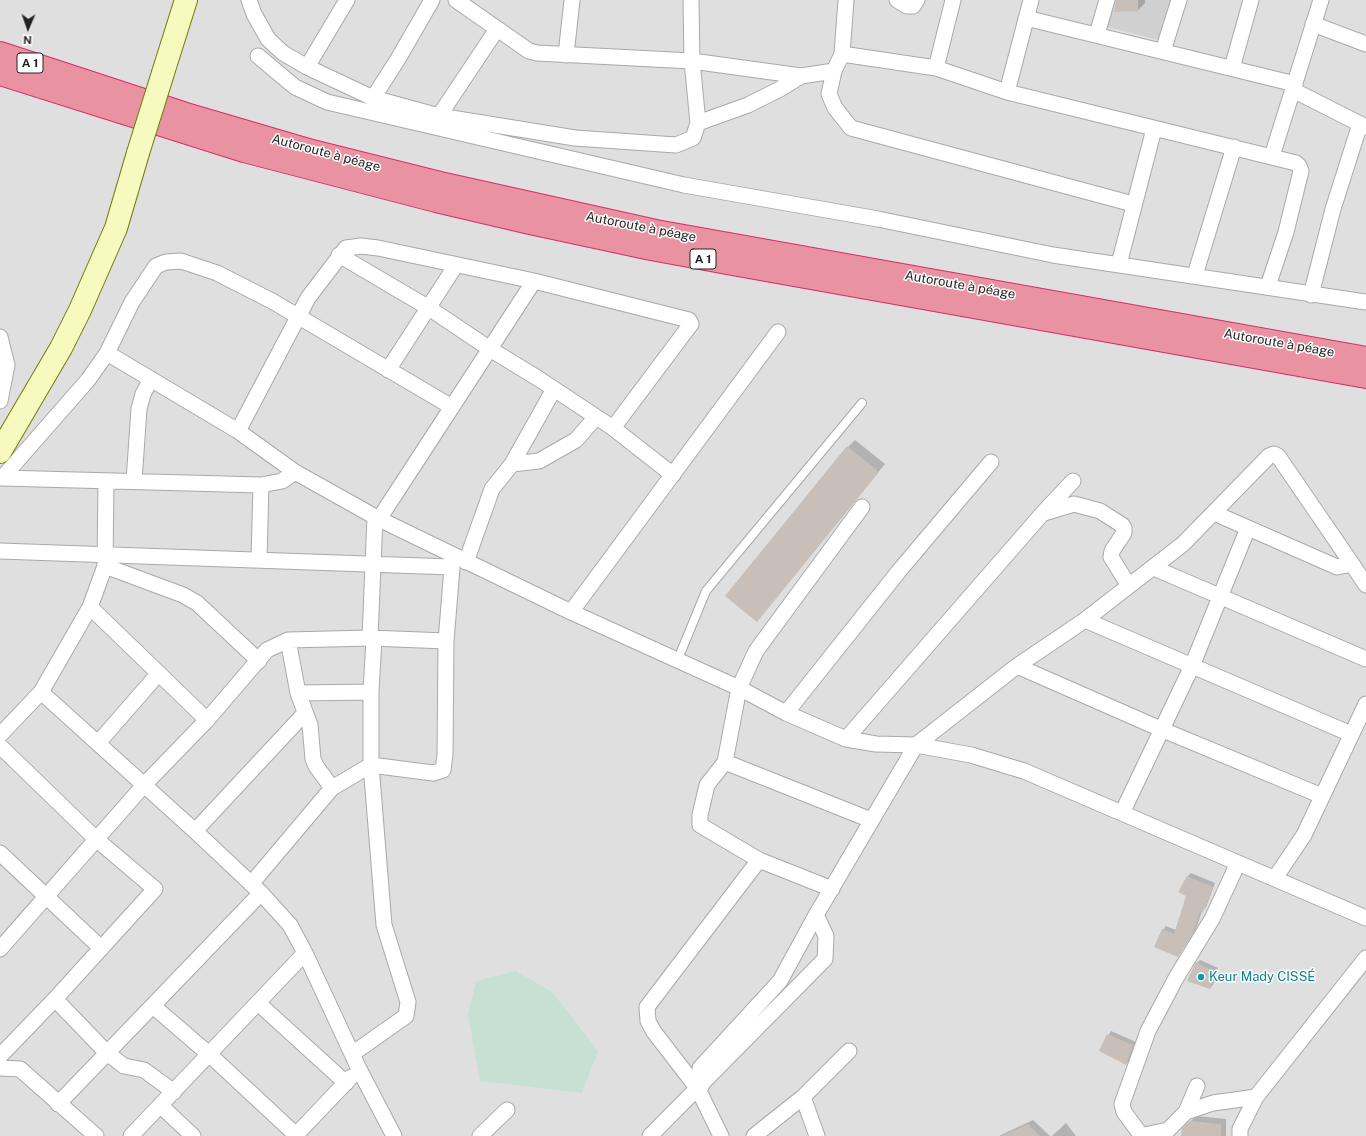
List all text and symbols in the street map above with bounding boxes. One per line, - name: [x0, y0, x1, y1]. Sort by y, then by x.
- north arrow: [8, 8, 48, 48]
- text: N: [23, 34, 32, 46]
- road number: A 1: [17, 53, 43, 73]
- street label: Autoroute à péage: [270, 131, 382, 175]
- street label: Autoroute à péage: [585, 209, 697, 245]
- road number: A 1: [690, 249, 716, 269]
- street label: Autoroute à péage: [904, 268, 1016, 302]
- street label: Autoroute à péage: [1223, 326, 1335, 360]
- place label: Keur Mady CISSÉ: [1209, 969, 1315, 985]
- marker: Keur Mady CISSÉ: [1196, 972, 1206, 982]

